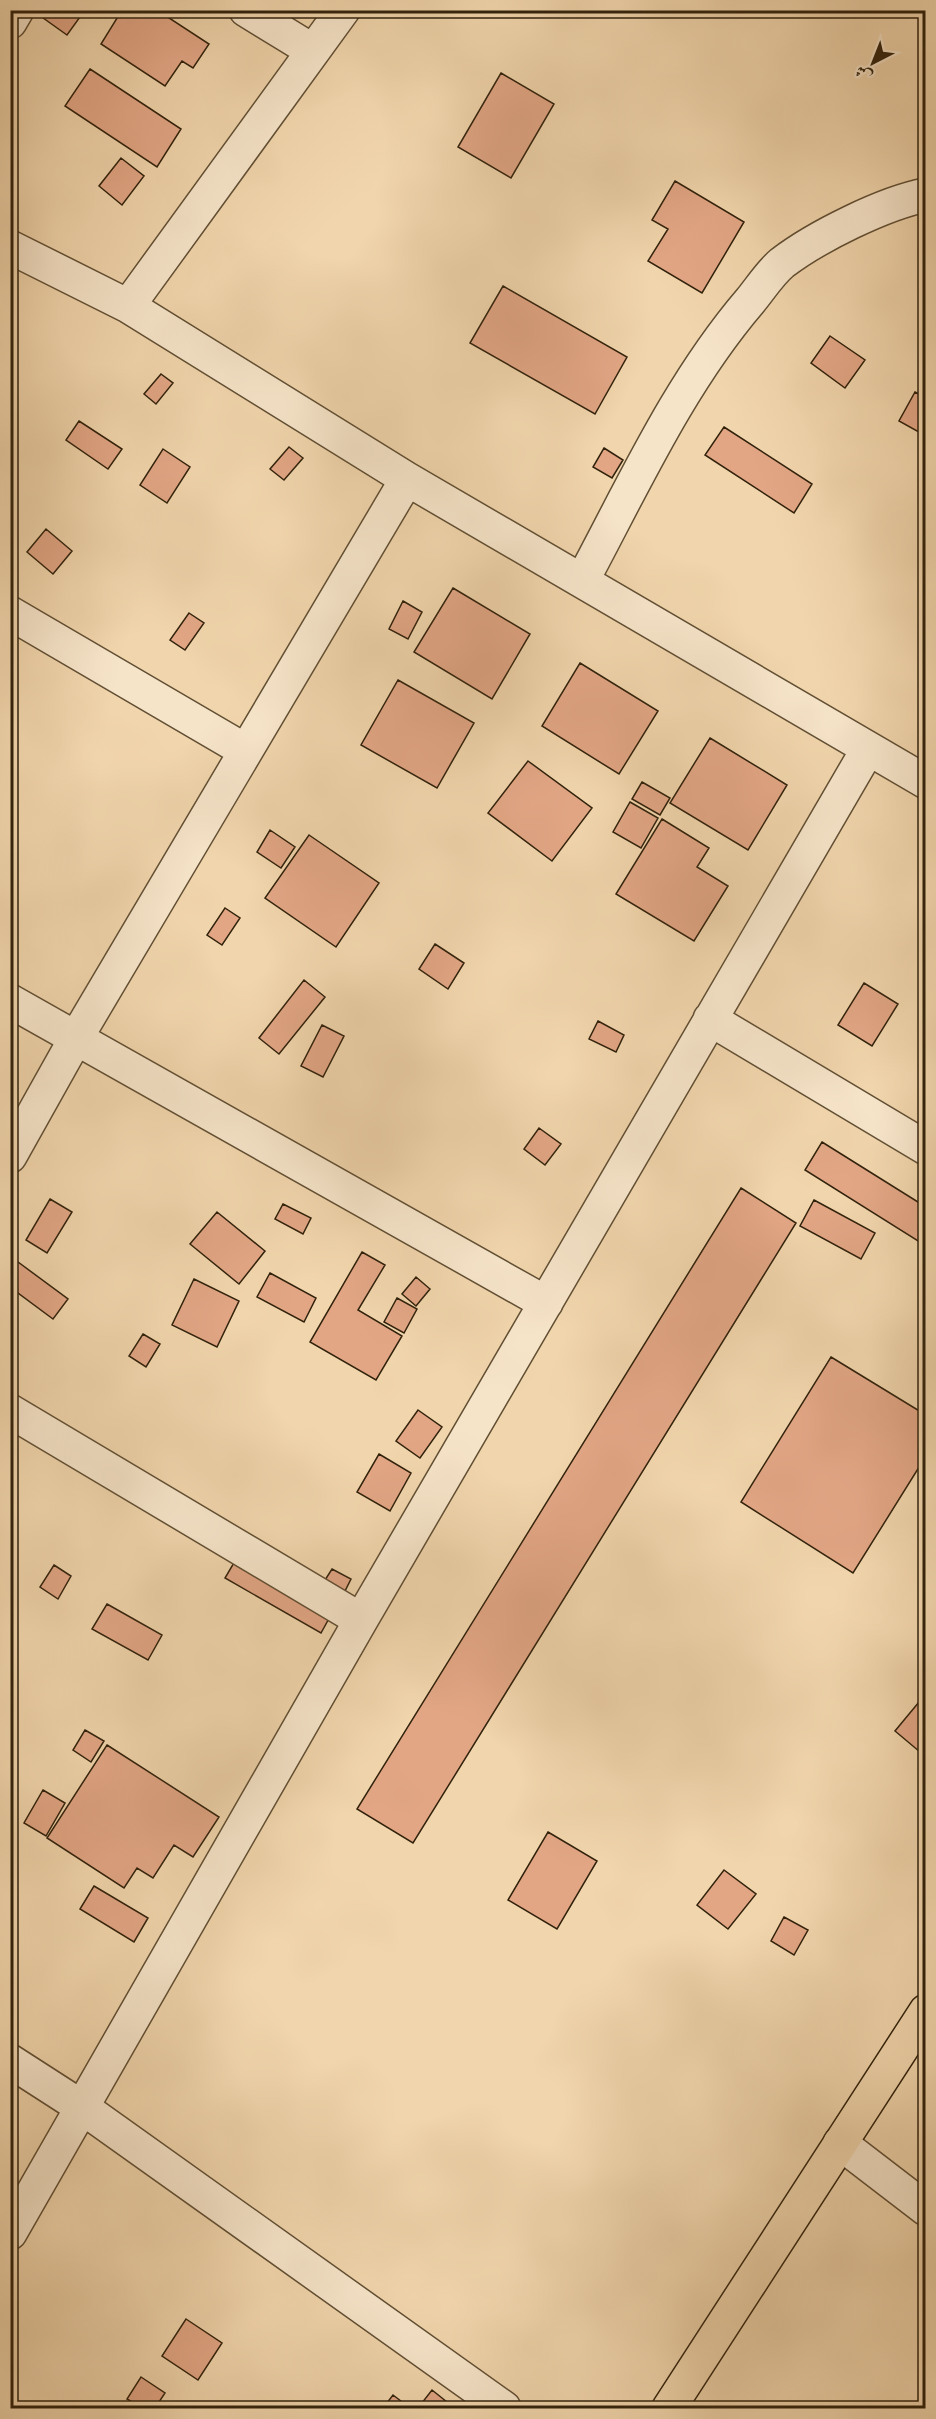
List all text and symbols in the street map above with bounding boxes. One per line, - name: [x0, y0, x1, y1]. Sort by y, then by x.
- north arrow: [843, 33, 903, 93]
- text: ش: [851, 61, 876, 86]

